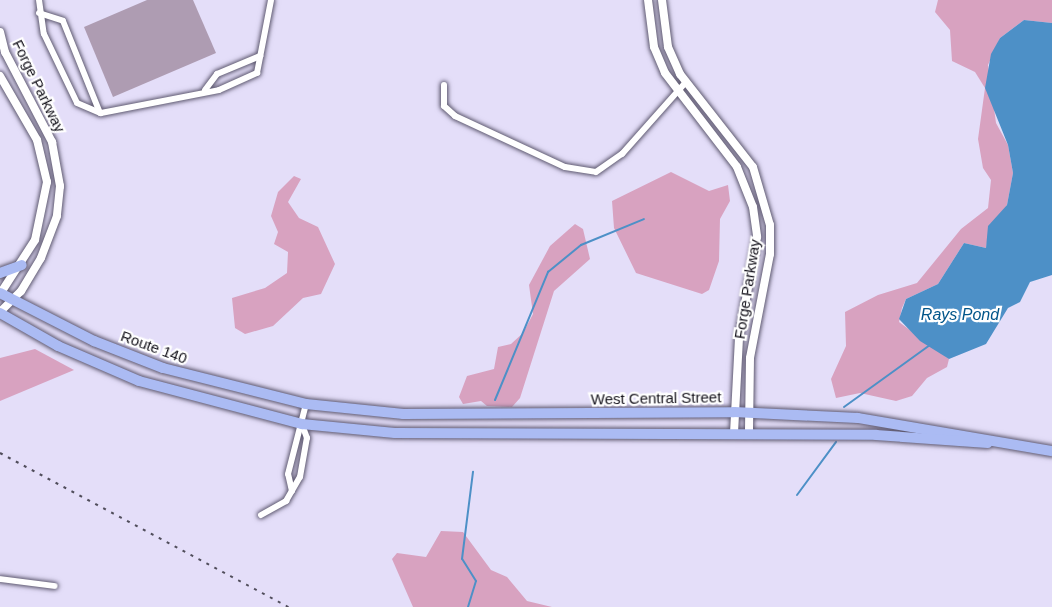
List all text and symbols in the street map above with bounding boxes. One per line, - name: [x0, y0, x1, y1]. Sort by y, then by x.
- street label: Forge Parkway: [9, 37, 69, 135]
- street label: Forge Parkway: [730, 238, 764, 340]
- water label: Rays Pond: [921, 305, 999, 325]
- street label: Route 140: [118, 327, 190, 367]
- street label: West Central Street: [591, 388, 721, 408]

